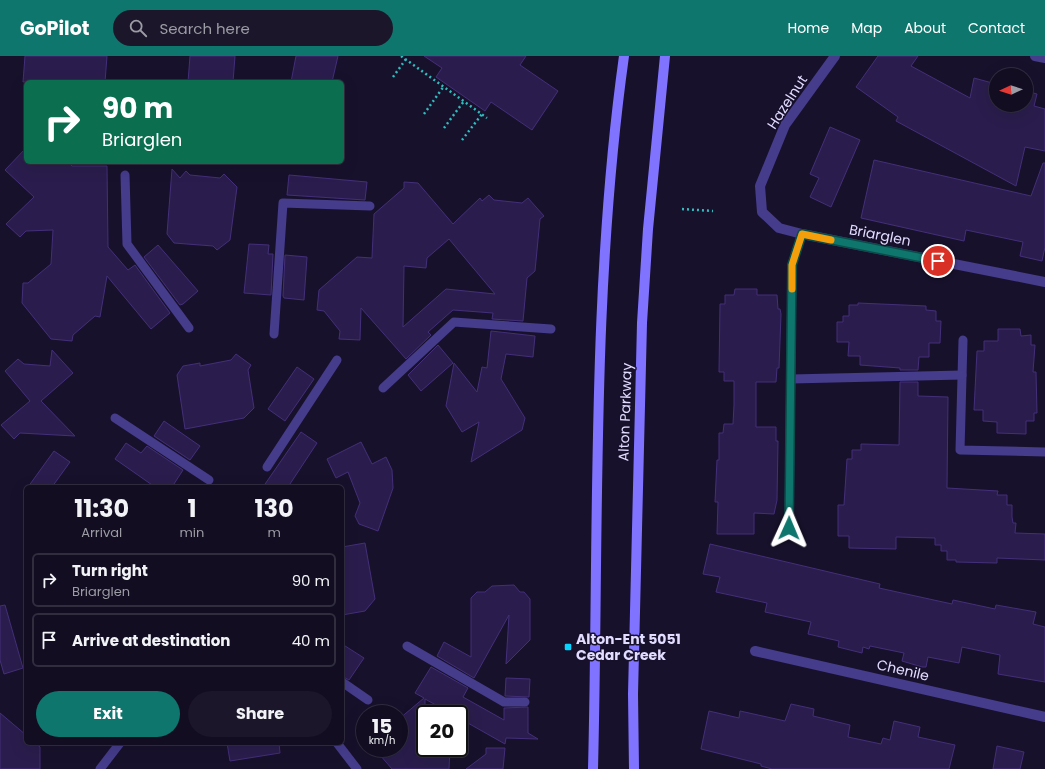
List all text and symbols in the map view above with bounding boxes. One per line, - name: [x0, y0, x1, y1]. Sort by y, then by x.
- search box: [113, 10, 393, 46]
- text: GoPilot: [20, 15, 89, 42]
- icon: search: [127, 17, 149, 39]
- text: Search here: [159, 18, 250, 39]
- text: Home: [787, 18, 829, 38]
- text: Map: [851, 18, 882, 38]
- text: About: [904, 18, 946, 38]
- text: Contact: [968, 18, 1025, 38]
- north arrow: [989, 68, 1033, 112]
- map controls: [989, 68, 1033, 112]
- street label: Hazelnut: [762, 71, 812, 133]
- text: 90 m: [102, 89, 173, 128]
- icon: right: [36, 96, 88, 148]
- text: Briarglen: [102, 127, 182, 152]
- street label: Briarglen: [847, 219, 913, 251]
- pin: [921, 244, 955, 278]
- icon: arrive: [927, 250, 949, 272]
- street label: Alton Parkway: [613, 362, 637, 462]
- text: 11:30: [74, 492, 129, 525]
- text: 1: [187, 492, 196, 525]
- text: 130: [255, 492, 294, 525]
- position arrow: [768, 507, 810, 549]
- text: Arrival: [81, 523, 122, 542]
- text: min: [179, 523, 204, 542]
- text: m: [267, 523, 281, 542]
- text: Turn right: [72, 560, 148, 581]
- icon: right: [38, 569, 60, 591]
- text: 90 m: [292, 570, 330, 591]
- text: Briarglen: [72, 582, 130, 601]
- icon: arrive: [38, 629, 60, 651]
- place label: Alton-Ent 5051 Cedar Creek: [576, 629, 681, 665]
- text: Arrive at destination: [72, 630, 230, 651]
- text: 40 m: [292, 630, 330, 651]
- marker: Alton-Ent 5051 Cedar Creek: [563, 642, 573, 652]
- street label: Chenile: [875, 654, 931, 686]
- button: Exit: [36, 691, 180, 737]
- button: Share: [188, 691, 332, 737]
- speed limit sign: 20: [416, 705, 468, 757]
- text: 15: [372, 712, 392, 740]
- text: km/h: [369, 733, 395, 748]

